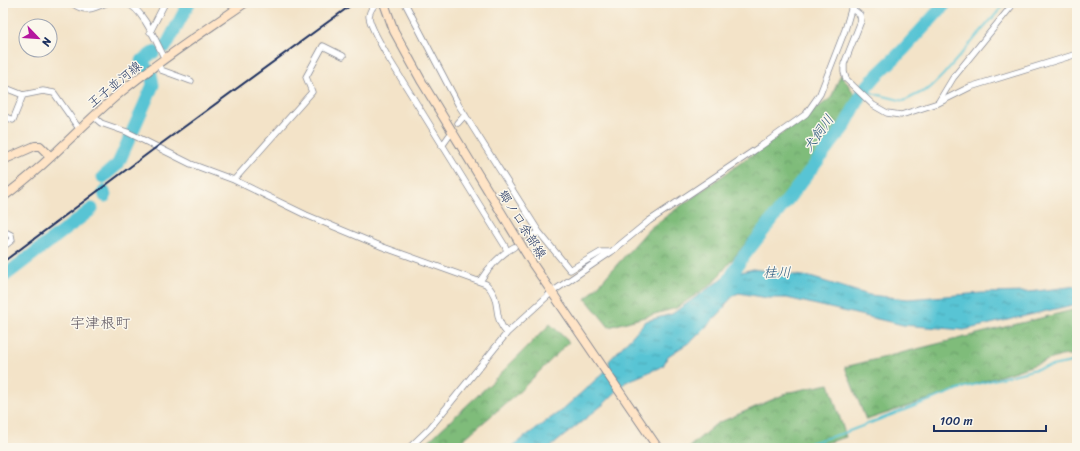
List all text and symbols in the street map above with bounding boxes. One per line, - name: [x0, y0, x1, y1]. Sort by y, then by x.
- north arrow: [18, 18, 58, 58]
- text: N: [36, 34, 57, 50]
- street label: 王子並河線: [82, 54, 148, 114]
- water label: 犬飼川: [796, 109, 841, 158]
- street label: 郷ノ口余部線: [492, 185, 554, 264]
- water label: 桂川: [763, 260, 791, 285]
- district label: 宇津根町: [70, 310, 131, 336]
- scale bar: [934, 407, 1046, 433]
- text: 100 m: [940, 410, 973, 432]

